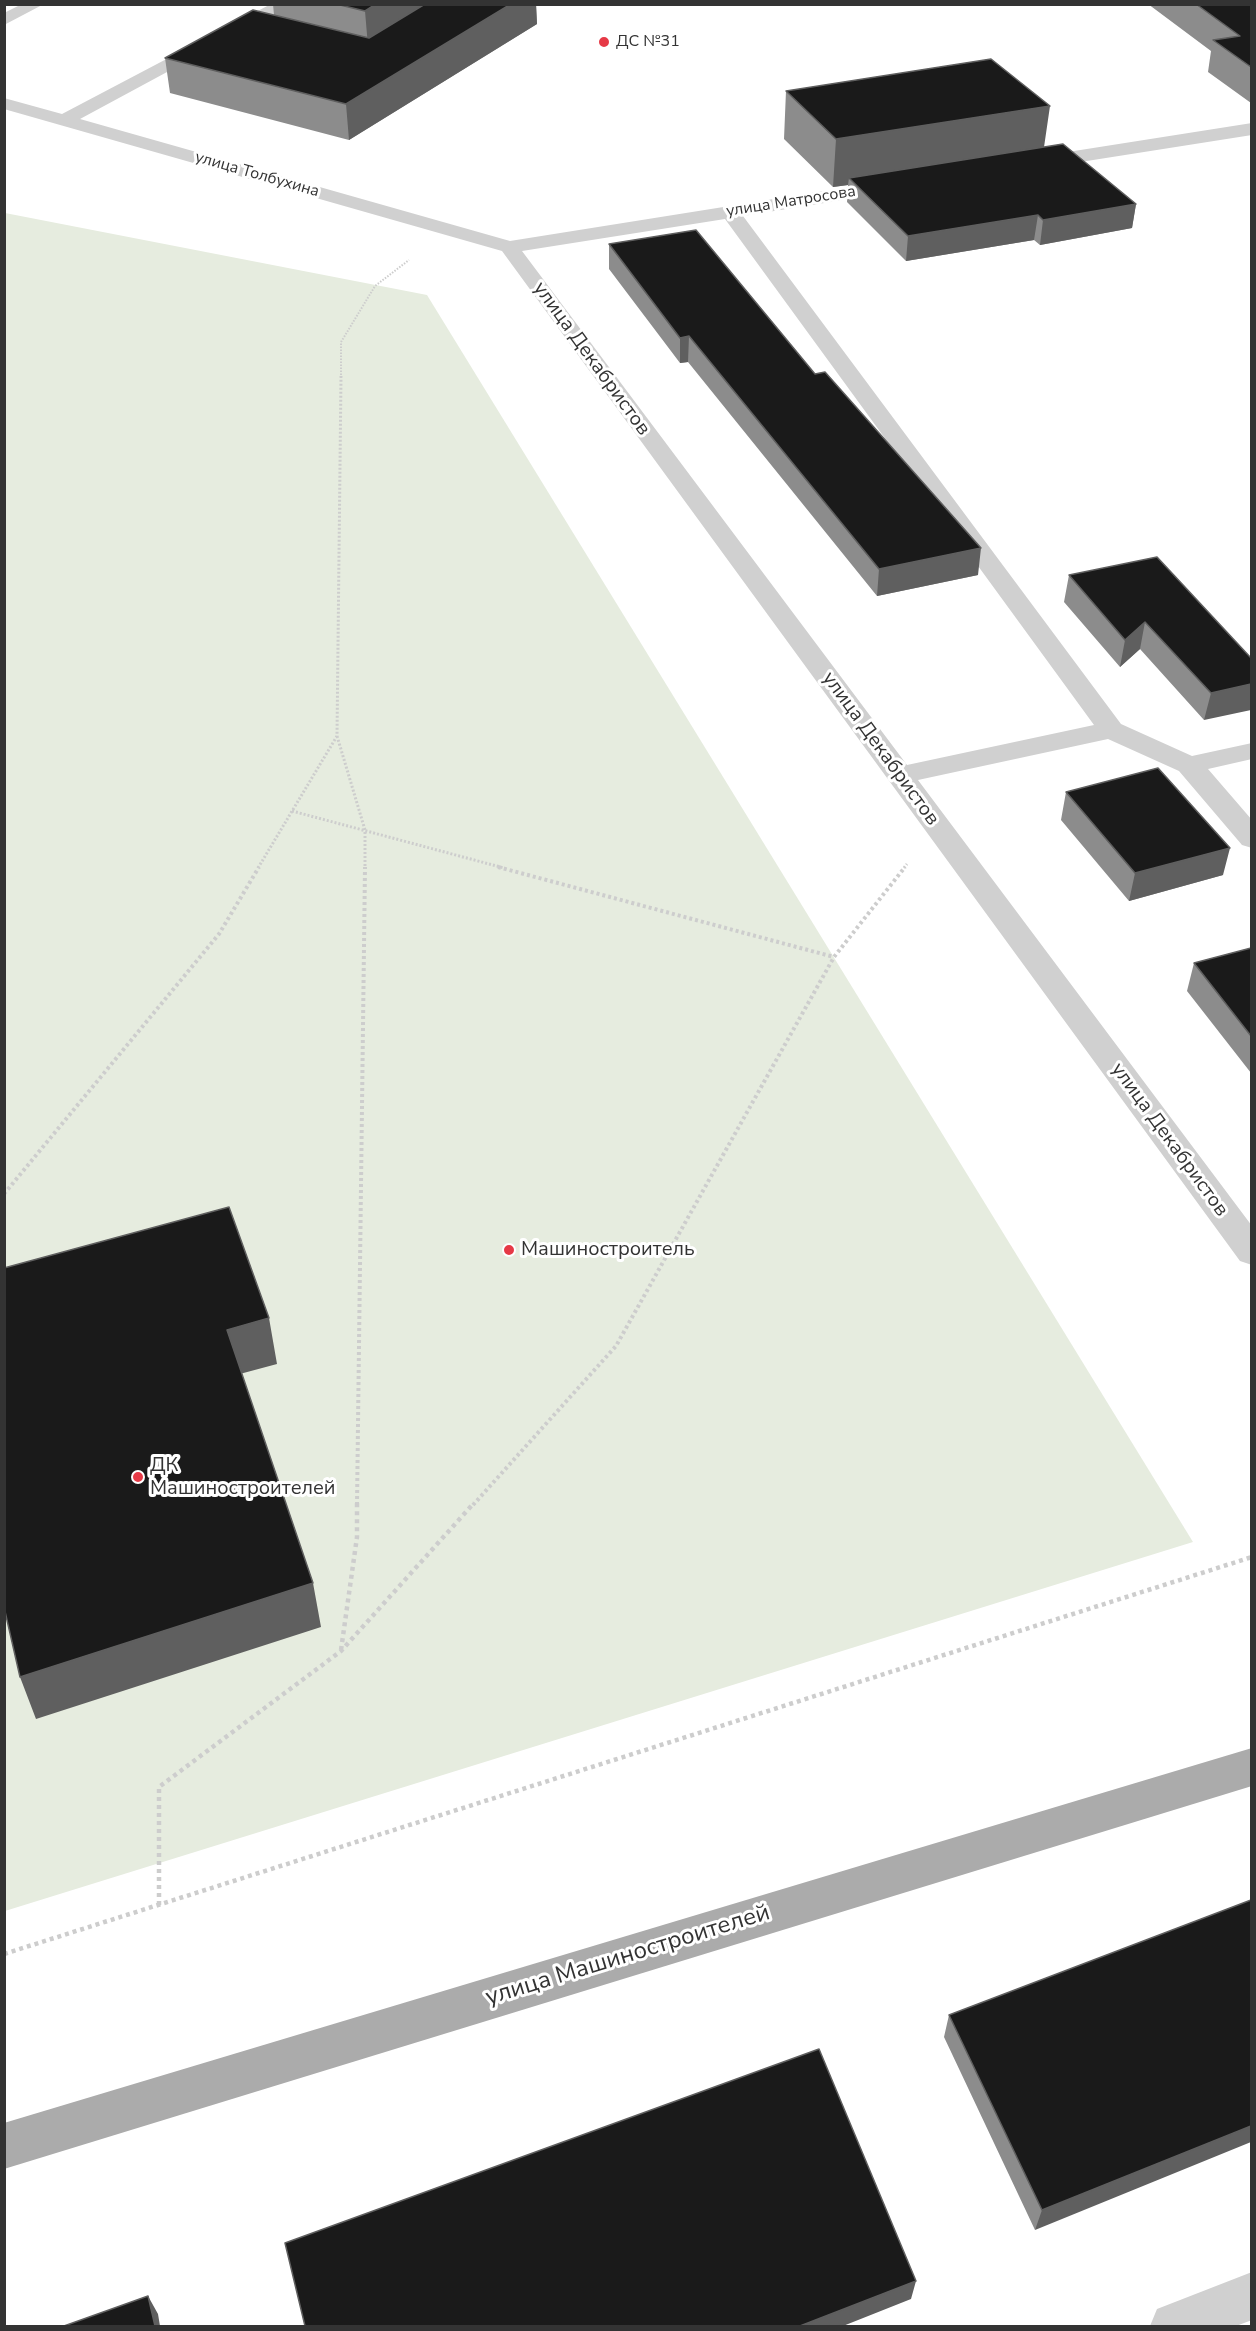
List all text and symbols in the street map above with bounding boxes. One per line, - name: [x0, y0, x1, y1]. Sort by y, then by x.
- place label: ДС №31: [616, 32, 680, 52]
- marker: ДС №31: [597, 35, 611, 49]
- street label: улица Толбухина: [193, 148, 321, 202]
- street label: улица Матросова: [725, 182, 857, 222]
- street label: улица Декабристов: [527, 277, 655, 441]
- street label: улица Декабристов: [816, 667, 944, 831]
- street label: улица Декабристов: [1105, 1058, 1233, 1222]
- place label: Машиностроитель: [521, 1238, 695, 1262]
- marker: Машиностроитель: [502, 1243, 516, 1257]
- place label: ДК Машиностроителей: [150, 1454, 335, 1501]
- marker: ДК Машиностроителей: [131, 1470, 145, 1484]
- street label: улица Машиностроителей: [482, 1899, 774, 2013]

